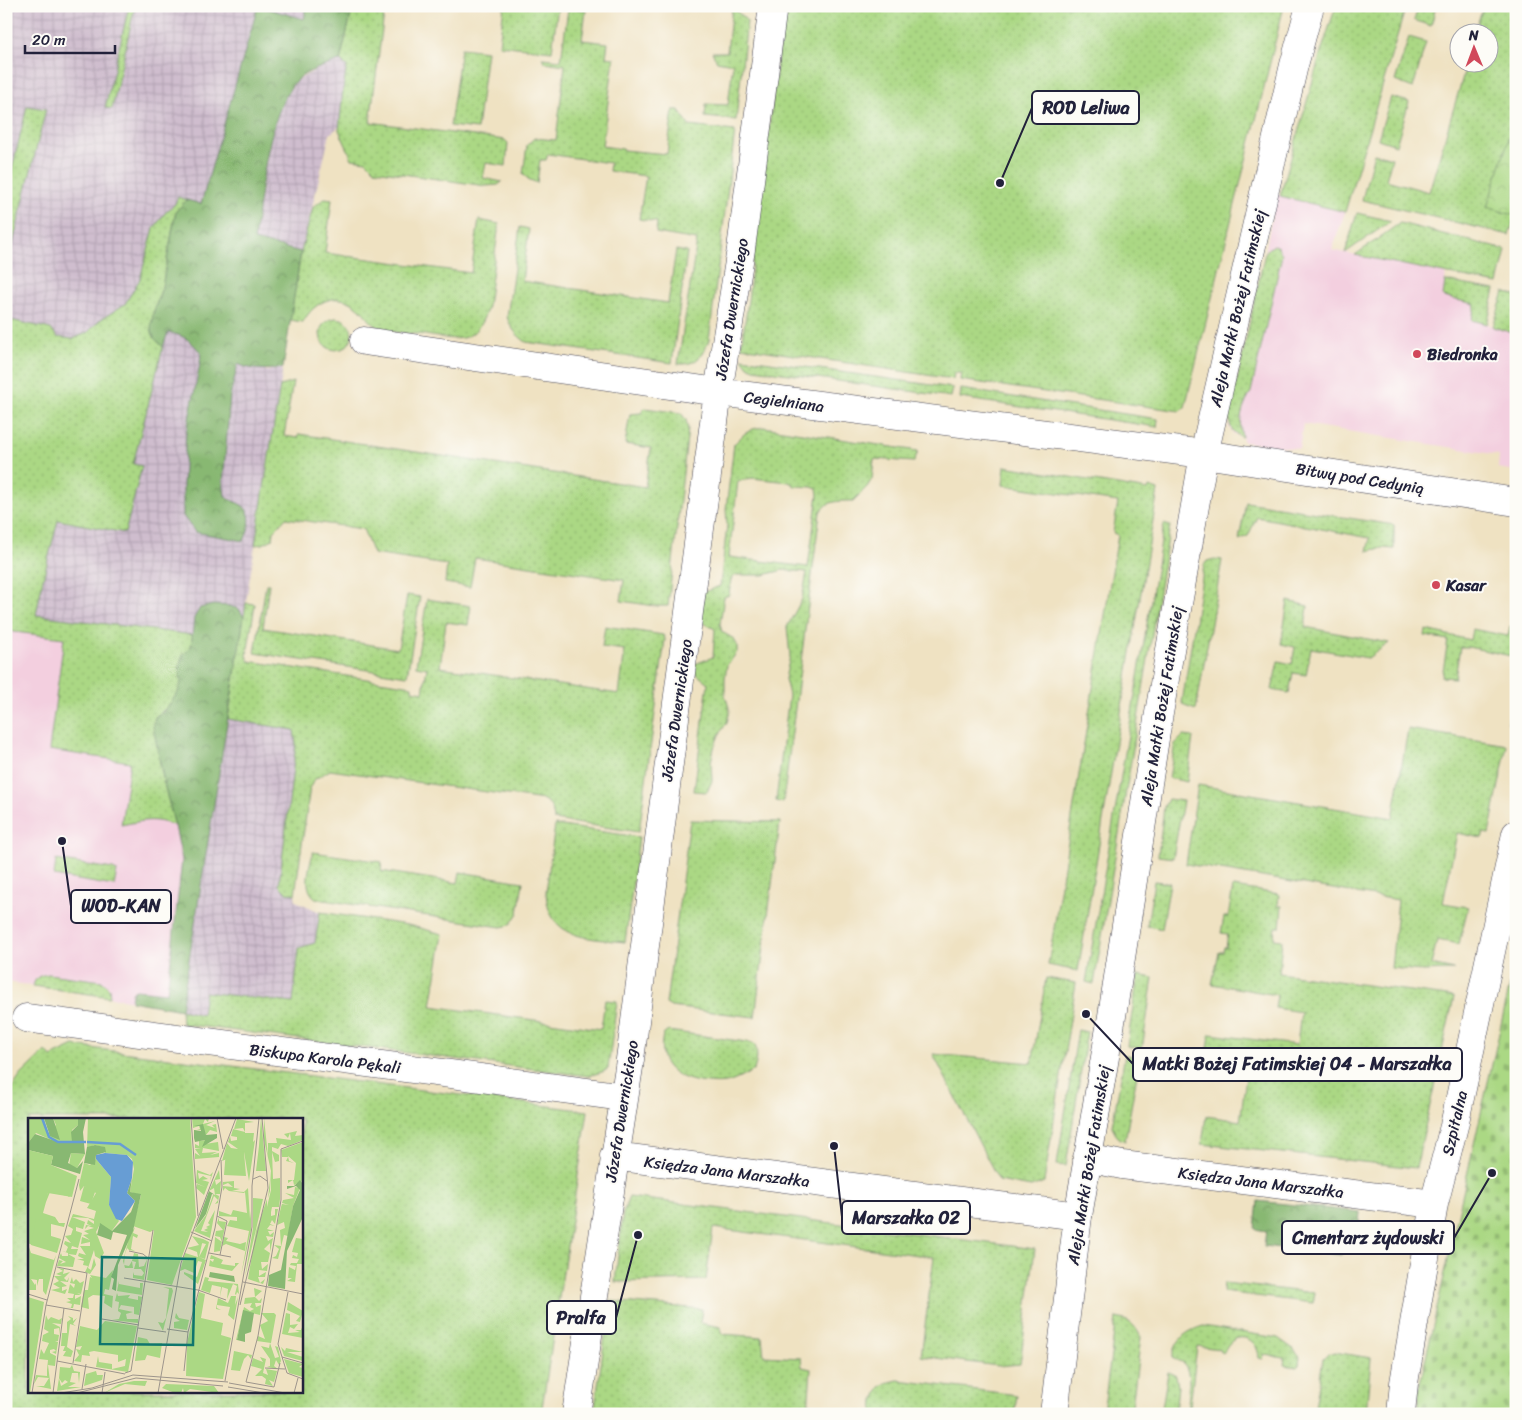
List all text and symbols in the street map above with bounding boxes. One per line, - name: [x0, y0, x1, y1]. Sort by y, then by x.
- scale bar: [25, 22, 115, 54]
- north arrow: [1450, 22, 1500, 72]
- text: N: [1468, 23, 1479, 48]
- text: 20 m: [32, 27, 66, 53]
- callout: ROD Leliwa: [1032, 91, 1139, 124]
- text: ROD Leliwa: [1041, 92, 1131, 124]
- street label: Aleja Matki Bożej Fatimskiej: [1200, 205, 1275, 411]
- street label: Józefa Dwernickiego: [706, 236, 757, 383]
- place label: Biedronka: [1427, 340, 1498, 369]
- marker: Biedronka: [1411, 348, 1423, 360]
- street label: Cegielniana: [742, 382, 826, 421]
- street label: Bitwy pod Cedynią: [1294, 454, 1426, 503]
- place label: Kasar: [1445, 571, 1487, 600]
- marker: Kasar: [1430, 579, 1442, 591]
- street label: Aleja Matki Bożej Fatimskiej: [1131, 603, 1192, 809]
- street label: Józefa Dwernickiego: [652, 637, 701, 784]
- callout: WOD-KAN: [71, 890, 171, 923]
- text: WOD-KAN: [81, 890, 161, 922]
- street label: Biskupa Karola Pękali: [248, 1035, 403, 1082]
- street label: Józefa Dwernickiego: [596, 1038, 647, 1185]
- callout: Matki Bożej Fatimskiej 04 - Marszałka: [1133, 1048, 1462, 1081]
- text: Matki Bożej Fatimskiej 04 - Marszałka: [1142, 1048, 1452, 1080]
- street label: Aleja Matki Bożej Fatimskiej: [1058, 1062, 1119, 1268]
- street label: Szpitalna: [1433, 1088, 1476, 1159]
- inset map: [28, 1118, 302, 1392]
- street label: Księdza Jana Marszałka: [643, 1147, 811, 1196]
- street label: Księdza Jana Marszałka: [1177, 1158, 1345, 1207]
- callout: Marszałka 02: [842, 1201, 970, 1234]
- text: Marszałka 02: [851, 1202, 961, 1234]
- callout: Cmentarz żydowski: [1282, 1221, 1454, 1254]
- text: Cmentarz żydowski: [1291, 1222, 1445, 1254]
- callout: Pralfa: [547, 1301, 616, 1334]
- text: Pralfa: [556, 1302, 607, 1334]

